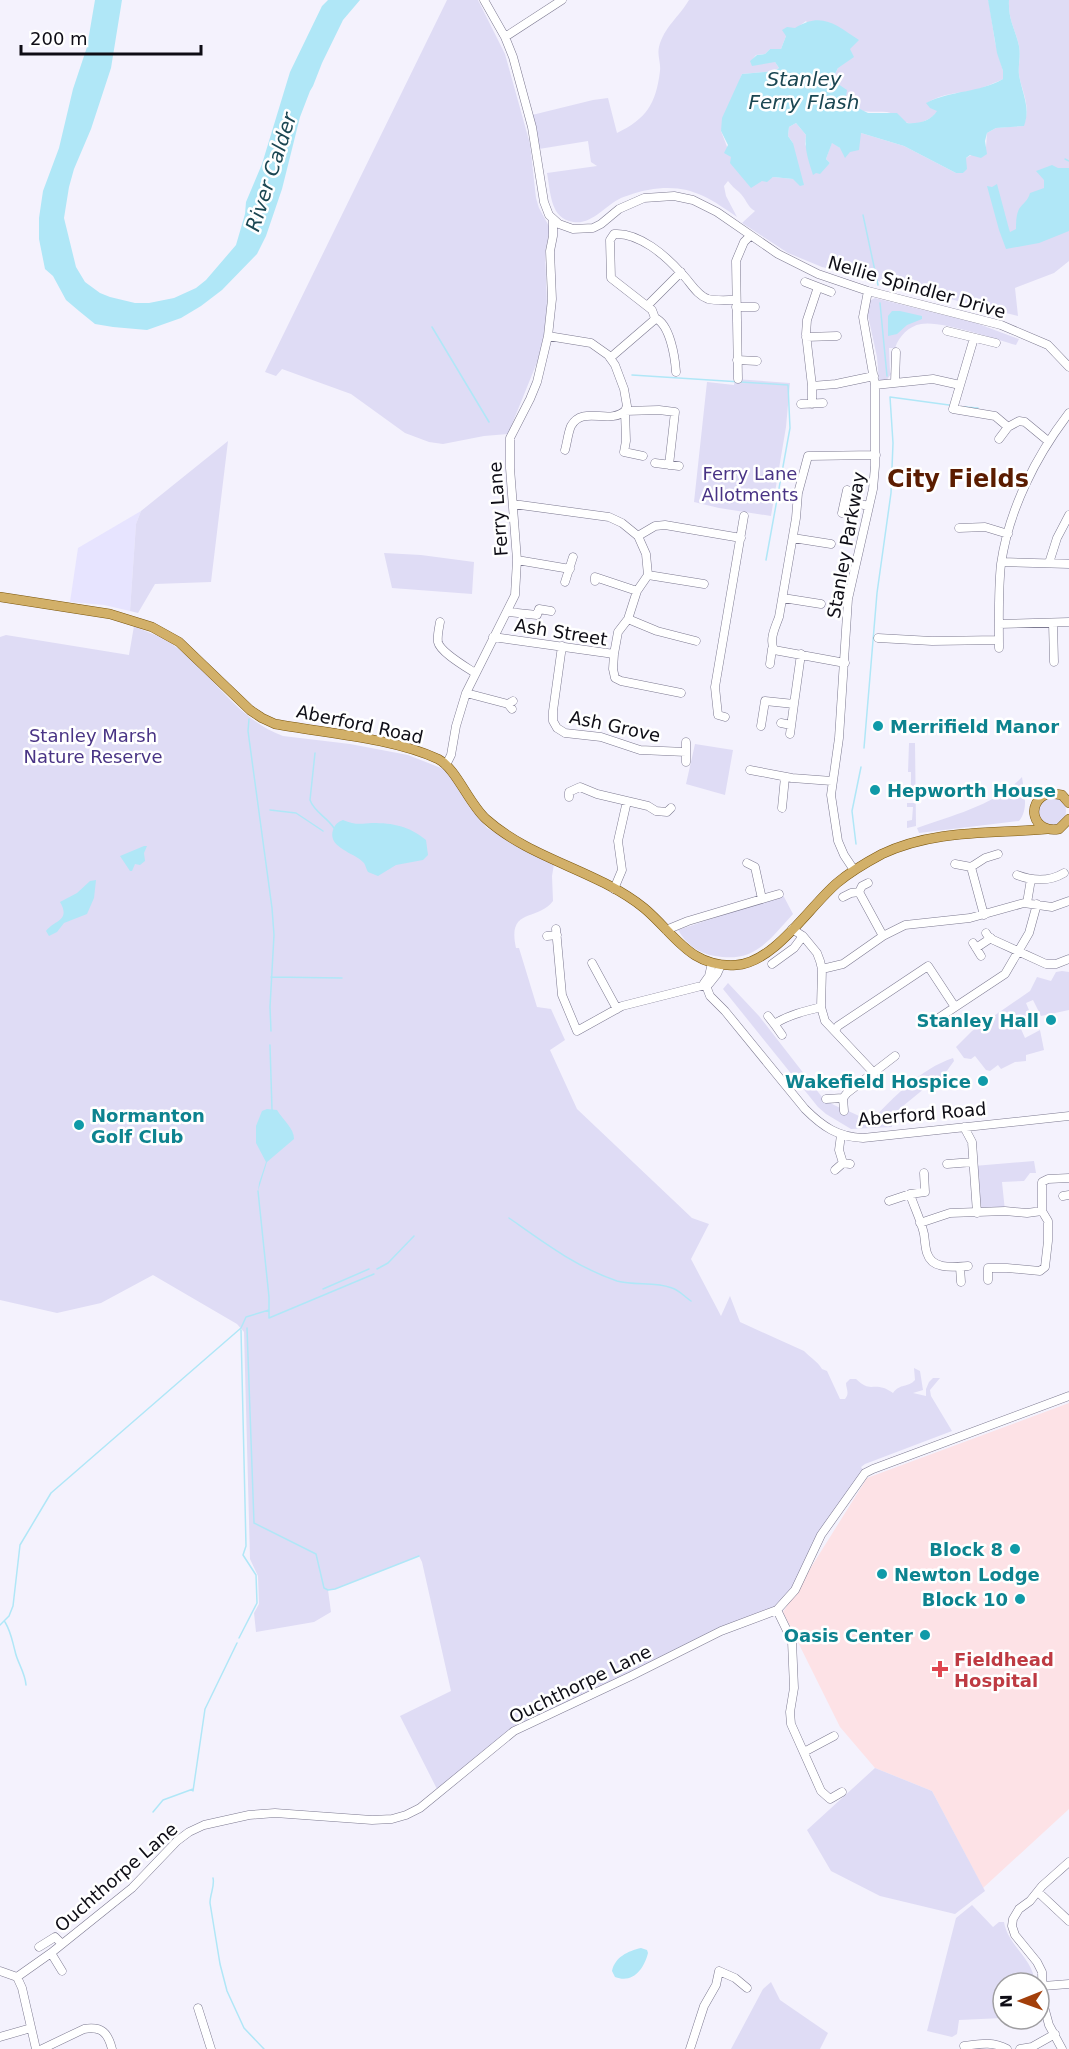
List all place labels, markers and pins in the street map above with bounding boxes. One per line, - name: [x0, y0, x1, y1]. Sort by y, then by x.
- place label: Merrifield Manor: [890, 716, 1059, 737]
- marker: Merrifield Manor: [871, 719, 885, 733]
- place label: Hepworth House: [887, 780, 1056, 801]
- marker: Hepworth House: [868, 783, 882, 797]
- place label: Stanley Hall: [917, 1010, 1039, 1031]
- marker: Stanley Hall: [1044, 1013, 1058, 1027]
- place label: Wakefield Hospice: [785, 1071, 971, 1092]
- marker: Wakefield Hospice: [976, 1074, 990, 1088]
- place label: Normanton Golf Club: [91, 1105, 205, 1147]
- marker: Normanton Golf Club: [72, 1118, 86, 1132]
- place label: Block 8: [929, 1539, 1003, 1560]
- marker: Block 8: [1008, 1542, 1022, 1556]
- place label: Newton Lodge: [894, 1564, 1040, 1585]
- marker: Newton Lodge: [875, 1567, 889, 1581]
- place label: Block 10: [922, 1589, 1008, 1610]
- marker: Block 10: [1013, 1592, 1027, 1606]
- place label: Oasis Center: [784, 1625, 913, 1646]
- marker: Oasis Center: [918, 1628, 932, 1642]
- place label: Fieldhead Hospital: [954, 1649, 1054, 1691]
- marker: Fieldhead Hospital: [931, 1660, 949, 1678]

